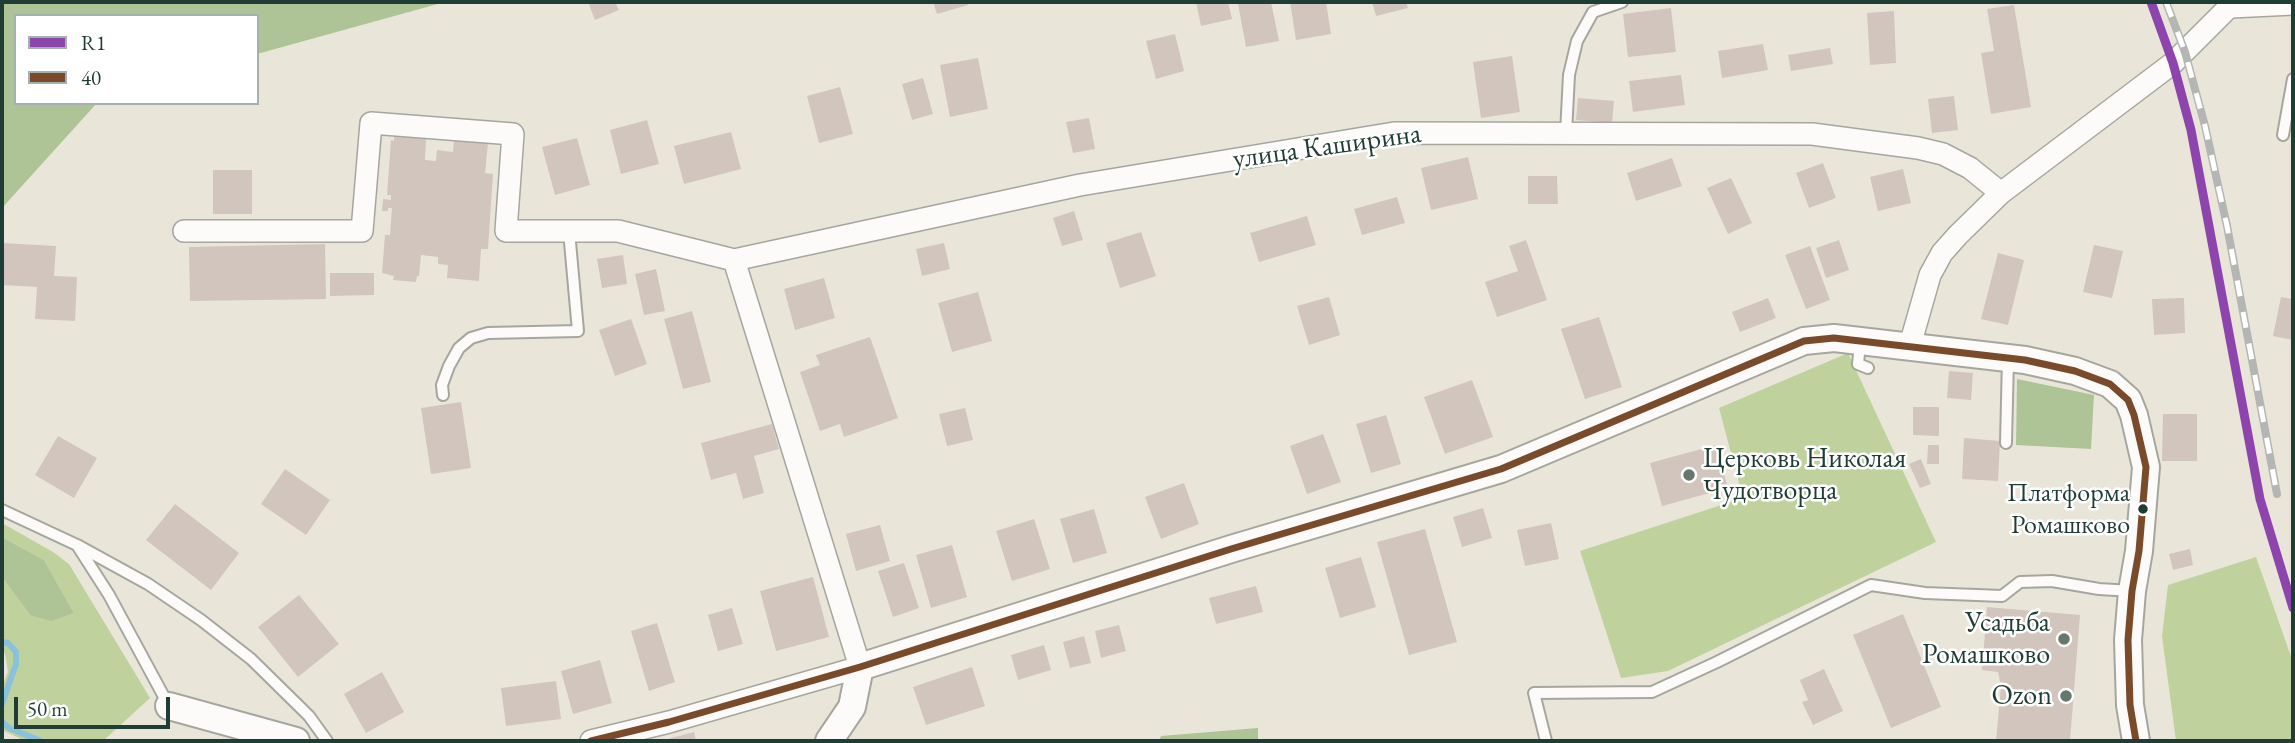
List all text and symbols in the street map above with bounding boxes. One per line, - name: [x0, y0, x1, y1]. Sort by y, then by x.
- legend: [14, 14, 259, 105]
- text: R1: [81, 29, 106, 56]
- text: 40: [81, 64, 101, 91]
- street label: улица Каширина: [1231, 117, 1423, 177]
- place label: Церковь Николая Чудотворца: [1703, 442, 1906, 508]
- marker: Церковь Николая Чудотворца: [1681, 467, 1697, 483]
- place label: Платформа Ромашково: [2007, 478, 2130, 540]
- marker: Платформа Ромашково: [2136, 502, 2150, 516]
- place label: Усадьба Ромашково: [1922, 606, 2050, 672]
- marker: Усадьба Ромашково: [2056, 631, 2072, 647]
- place label: Ozon: [1991, 679, 2052, 713]
- scale bar: [18, 684, 173, 728]
- marker: Ozon: [2058, 688, 2074, 704]
- text: 50 m: [27, 695, 68, 722]

